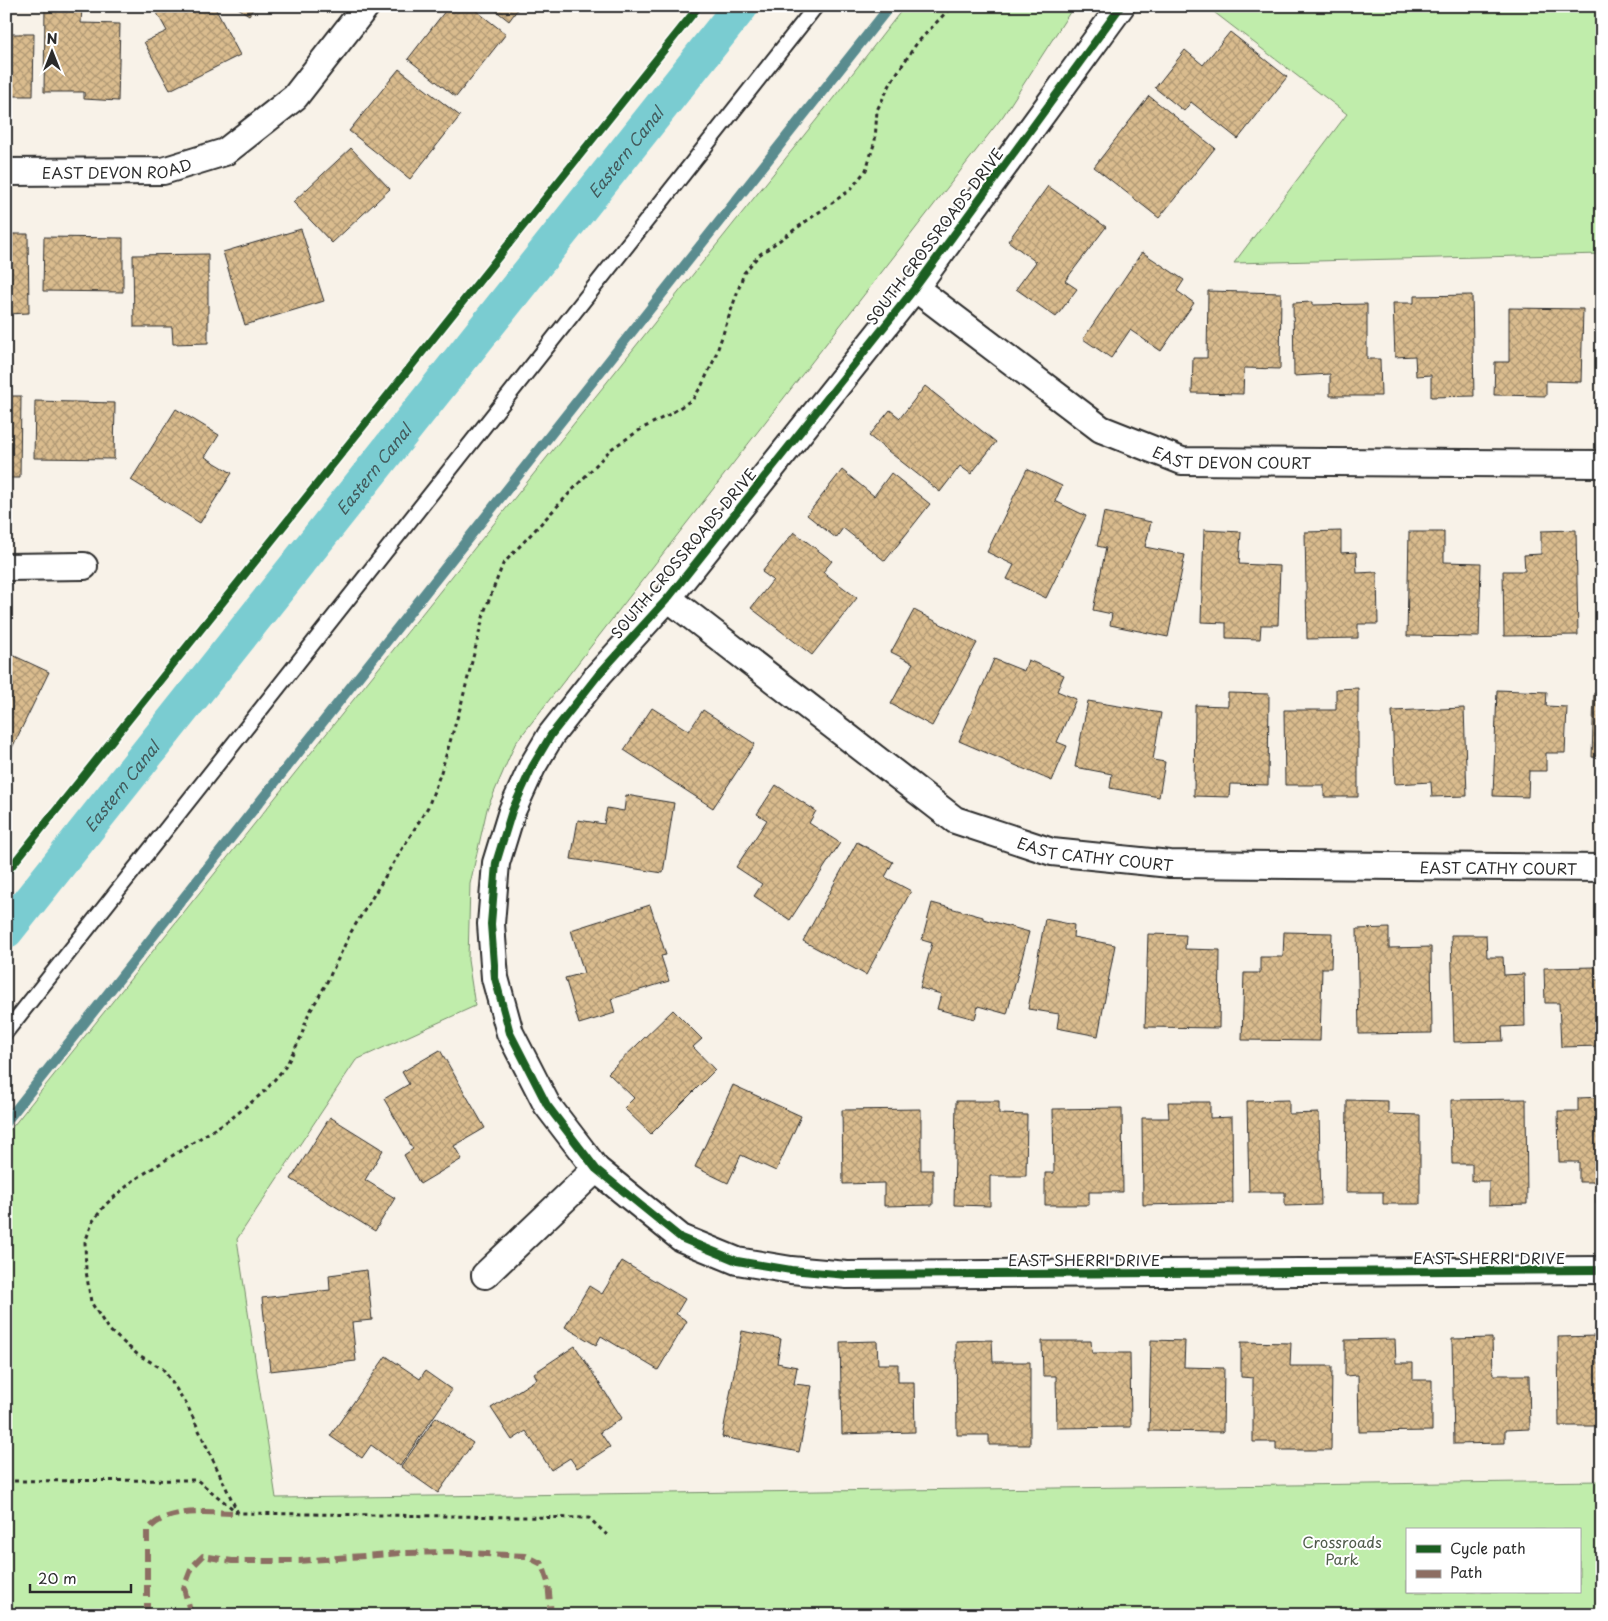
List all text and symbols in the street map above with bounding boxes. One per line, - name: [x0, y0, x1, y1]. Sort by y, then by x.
- north arrow: [28, 28, 78, 78]
- text: N: [46, 28, 58, 49]
- water label: Eastern Canal: [582, 100, 670, 202]
- street label: SOUTH CROSSROADS DRIVE: [860, 143, 1008, 329]
- street label: EAST DEVON ROAD: [42, 151, 194, 183]
- water label: Eastern Canal: [330, 417, 418, 519]
- street label: EAST DEVON COURT: [1150, 439, 1312, 473]
- street label: SOUTH CROSSROADS DRIVE: [605, 463, 761, 643]
- water label: Eastern Canal: [78, 734, 166, 836]
- street label: EAST CATHY COURT: [1014, 830, 1175, 876]
- street label: EAST CATHY COURT: [1420, 855, 1578, 879]
- street label: EAST SHERRI DRIVE: [1413, 1246, 1565, 1269]
- street label: EAST SHERRI DRIVE: [1008, 1248, 1160, 1271]
- legend: [1406, 1528, 1580, 1594]
- park label: Crossroads Park: [1302, 1530, 1382, 1570]
- text: Cycle path: [1450, 1536, 1526, 1559]
- text: Path: [1450, 1560, 1482, 1583]
- scale bar: [30, 1561, 131, 1593]
- text: 20 m: [38, 1566, 77, 1589]

